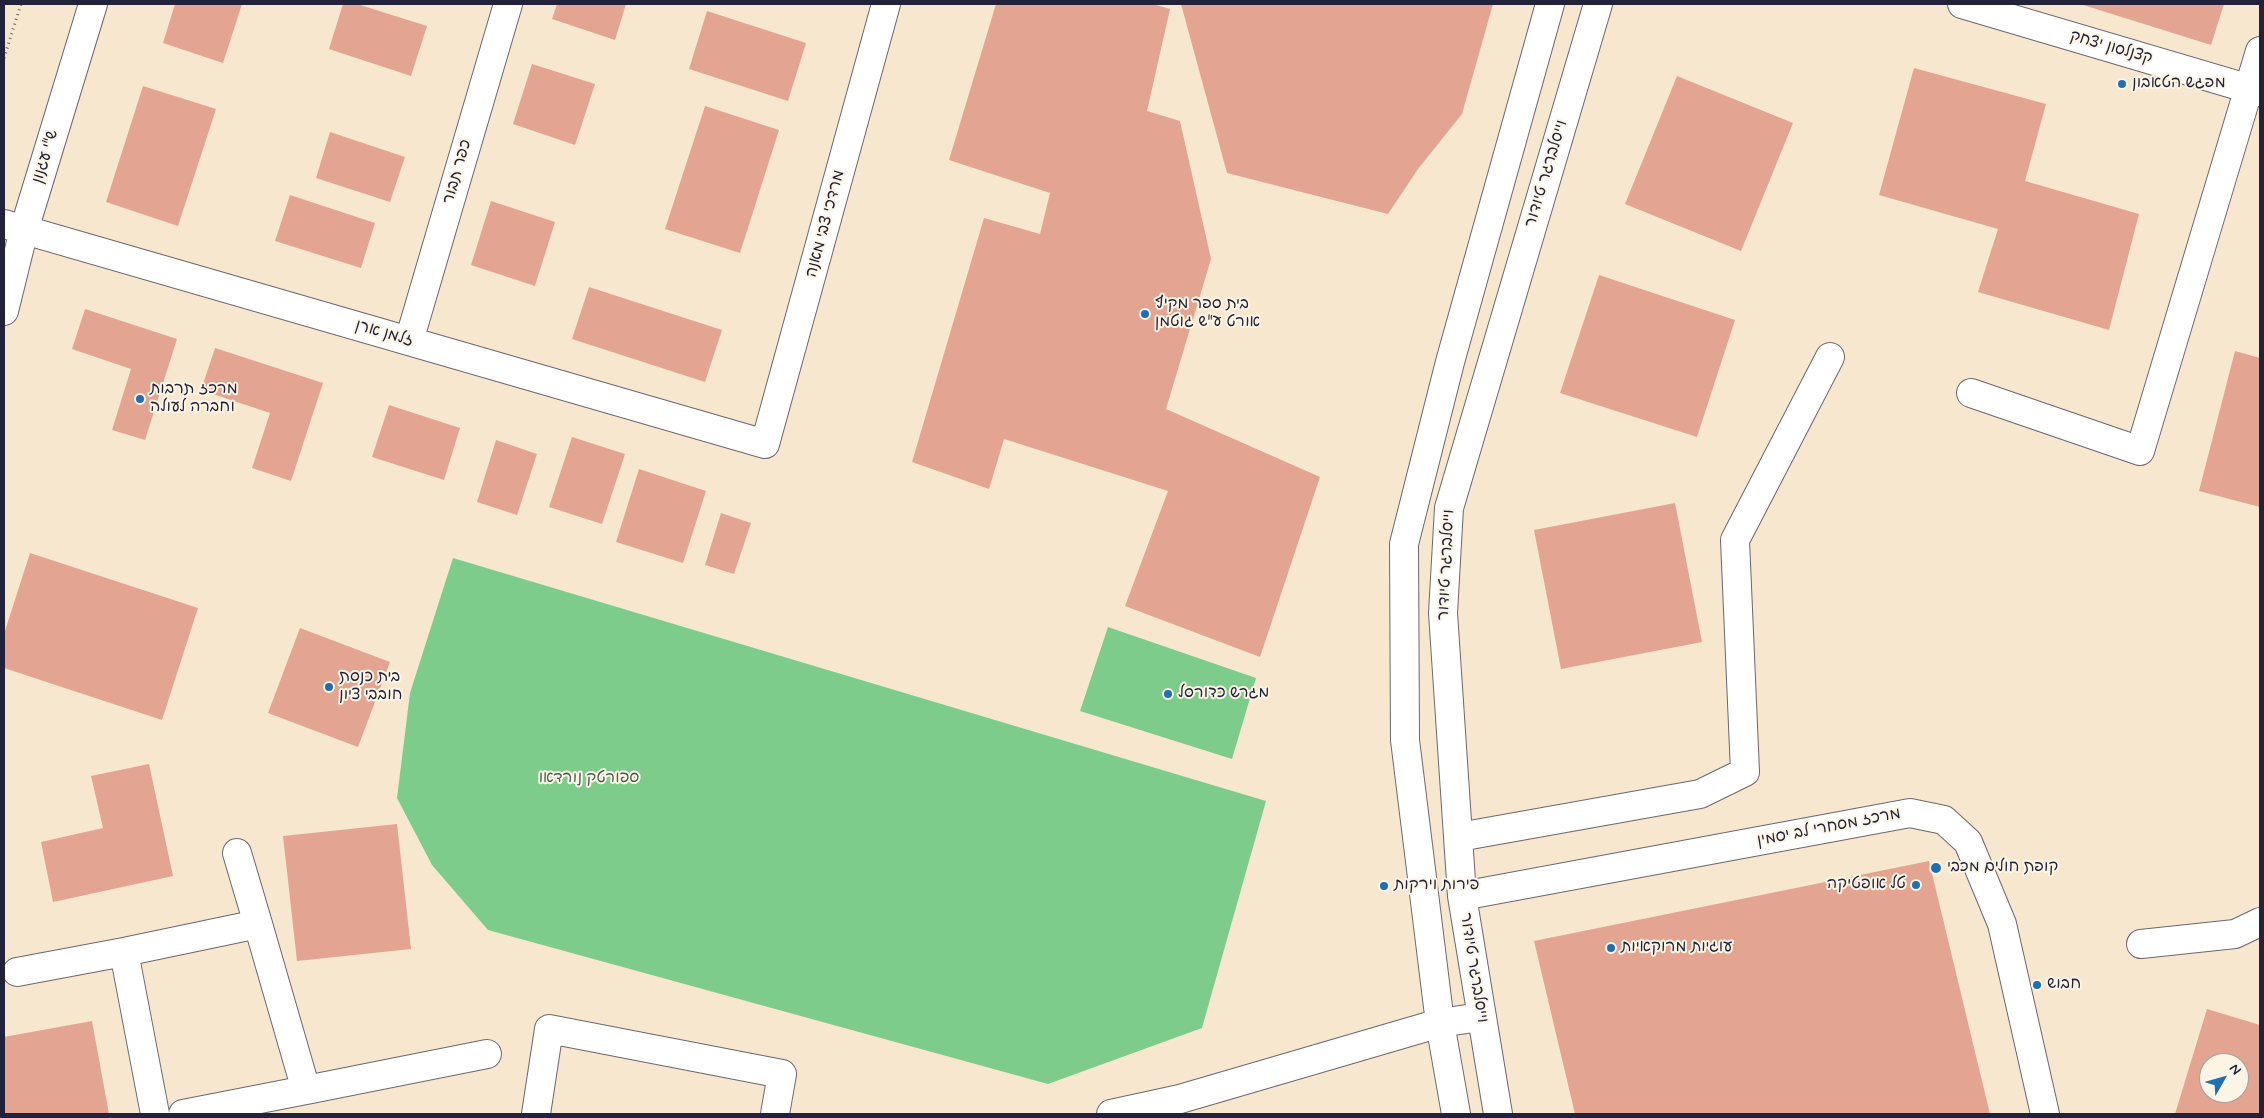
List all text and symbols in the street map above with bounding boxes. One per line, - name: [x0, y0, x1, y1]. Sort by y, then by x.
- street label: קצנלסון יצחק: [2067, 27, 2155, 69]
- place label: מפגש הטאבון: [2132, 74, 2226, 94]
- marker: מפגש הטאבון: [2116, 78, 2128, 90]
- street label: וייסלברגר טיודור: [1522, 118, 1572, 230]
- street label: ש"י עגנון: [29, 128, 63, 186]
- street label: כפר תבור: [440, 138, 476, 206]
- street label: מרדכי צבי מאנה: [802, 168, 850, 280]
- place label: בית ספר מקיף אורט ע"ש גוטמן: [1155, 295, 1260, 333]
- marker: בית ספר מקיף אורט ע"ש גוטמן: [1139, 308, 1151, 320]
- street label: זלמן ארן: [353, 317, 415, 351]
- place label: מרכז תרבות וחברה לעולה: [150, 380, 238, 418]
- marker: מרכז תרבות וחברה לעולה: [134, 393, 146, 405]
- street label: וייסלברגר טיודור: [1435, 509, 1459, 621]
- place label: בית כנסת חובבי ציון: [339, 668, 402, 706]
- marker: בית כנסת חובבי ציון: [323, 681, 335, 693]
- place label: מגרש כדורסל: [1178, 684, 1269, 704]
- marker: מגרש כדורסל: [1162, 688, 1174, 700]
- park label: ספורטק נורדאו: [539, 769, 639, 789]
- street label: מרכז מסחרי לב יסמין: [1756, 805, 1902, 851]
- place label: קופת חולים מכבי: [1947, 858, 2058, 878]
- marker: קופת חולים מכבי: [1929, 861, 1943, 875]
- place label: טל אופטיקה: [1827, 875, 1906, 895]
- place label: פירות וירקות: [1394, 876, 1479, 896]
- marker: טל אופטיקה: [1910, 879, 1922, 891]
- marker: פירות וירקות: [1378, 880, 1390, 892]
- street label: וייסלברגר טיודור: [1455, 912, 1491, 1024]
- place label: עוגיות מרוקאיות: [1621, 938, 1732, 958]
- marker: עוגיות מרוקאיות: [1605, 942, 1617, 954]
- place label: חבוש: [2047, 975, 2081, 995]
- marker: חבוש: [2031, 979, 2043, 991]
- north arrow: [2199, 1053, 2249, 1103]
- text: N: [2225, 1060, 2245, 1079]

